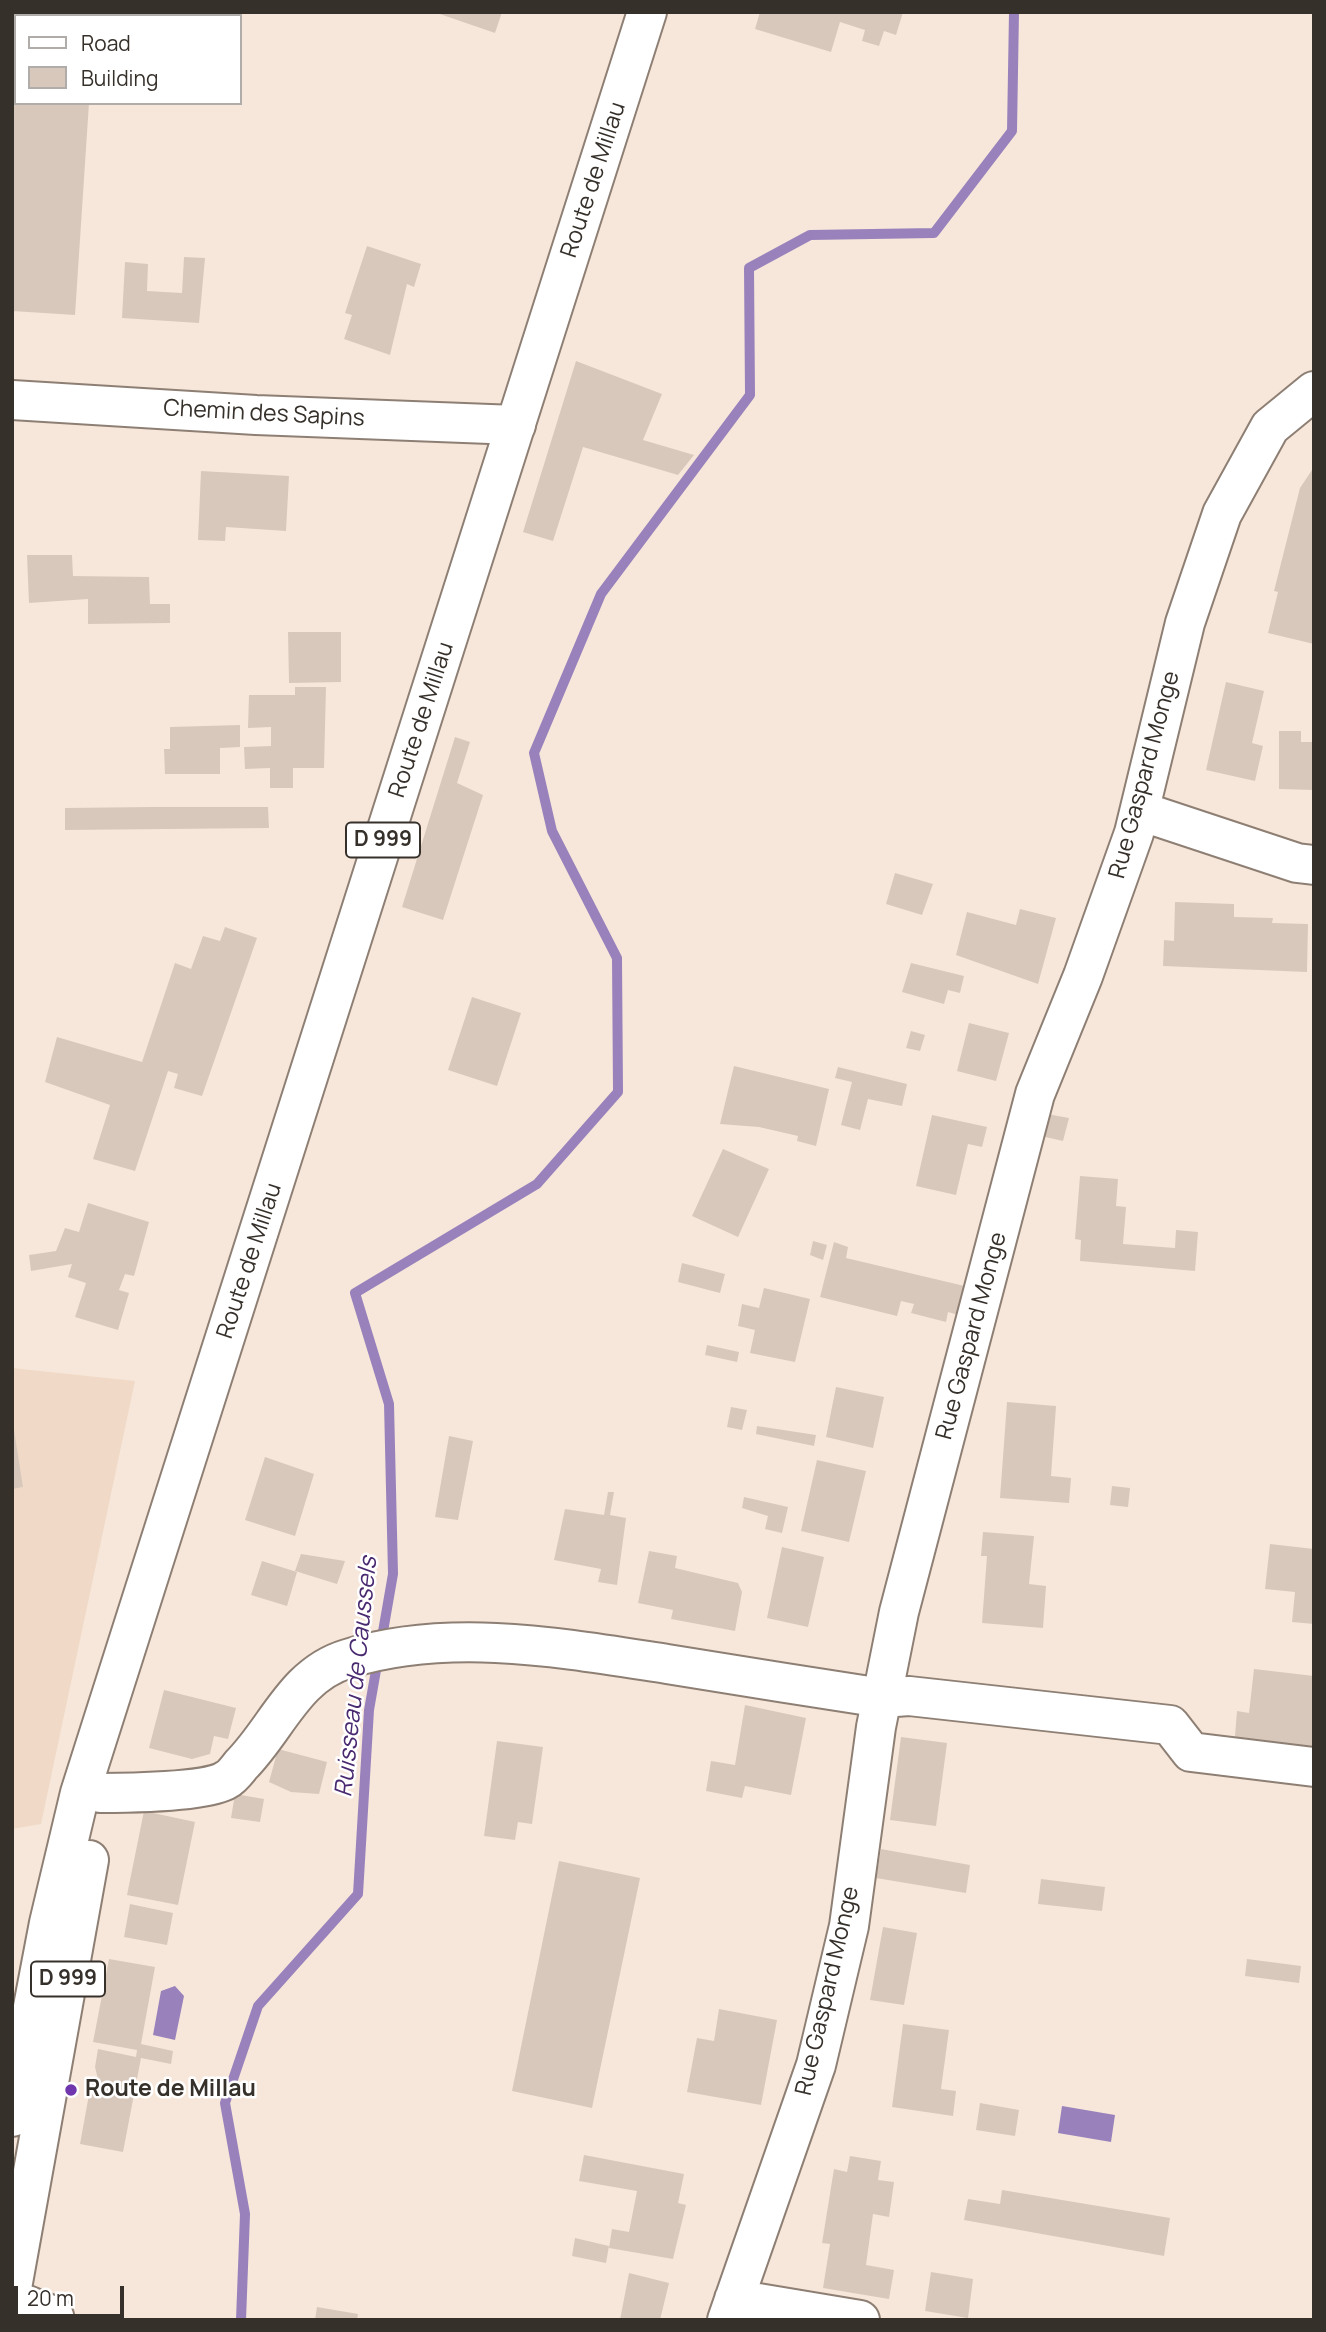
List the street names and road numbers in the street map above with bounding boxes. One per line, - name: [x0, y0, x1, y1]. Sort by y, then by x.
- street label: Route de Millau: [556, 99, 632, 261]
- street label: Chemin des Sapins: [163, 395, 365, 433]
- street label: Route de Millau: [384, 639, 460, 801]
- street label: Rue Gaspard Monge: [1104, 668, 1186, 882]
- road number: D 999: [346, 822, 420, 858]
- street label: Route de Millau: [212, 1180, 288, 1342]
- street label: Rue Gaspard Monge: [931, 1229, 1013, 1443]
- street label: Rue Gaspard Monge: [791, 1884, 865, 2098]
- road number: D 999: [31, 1962, 105, 1996]

